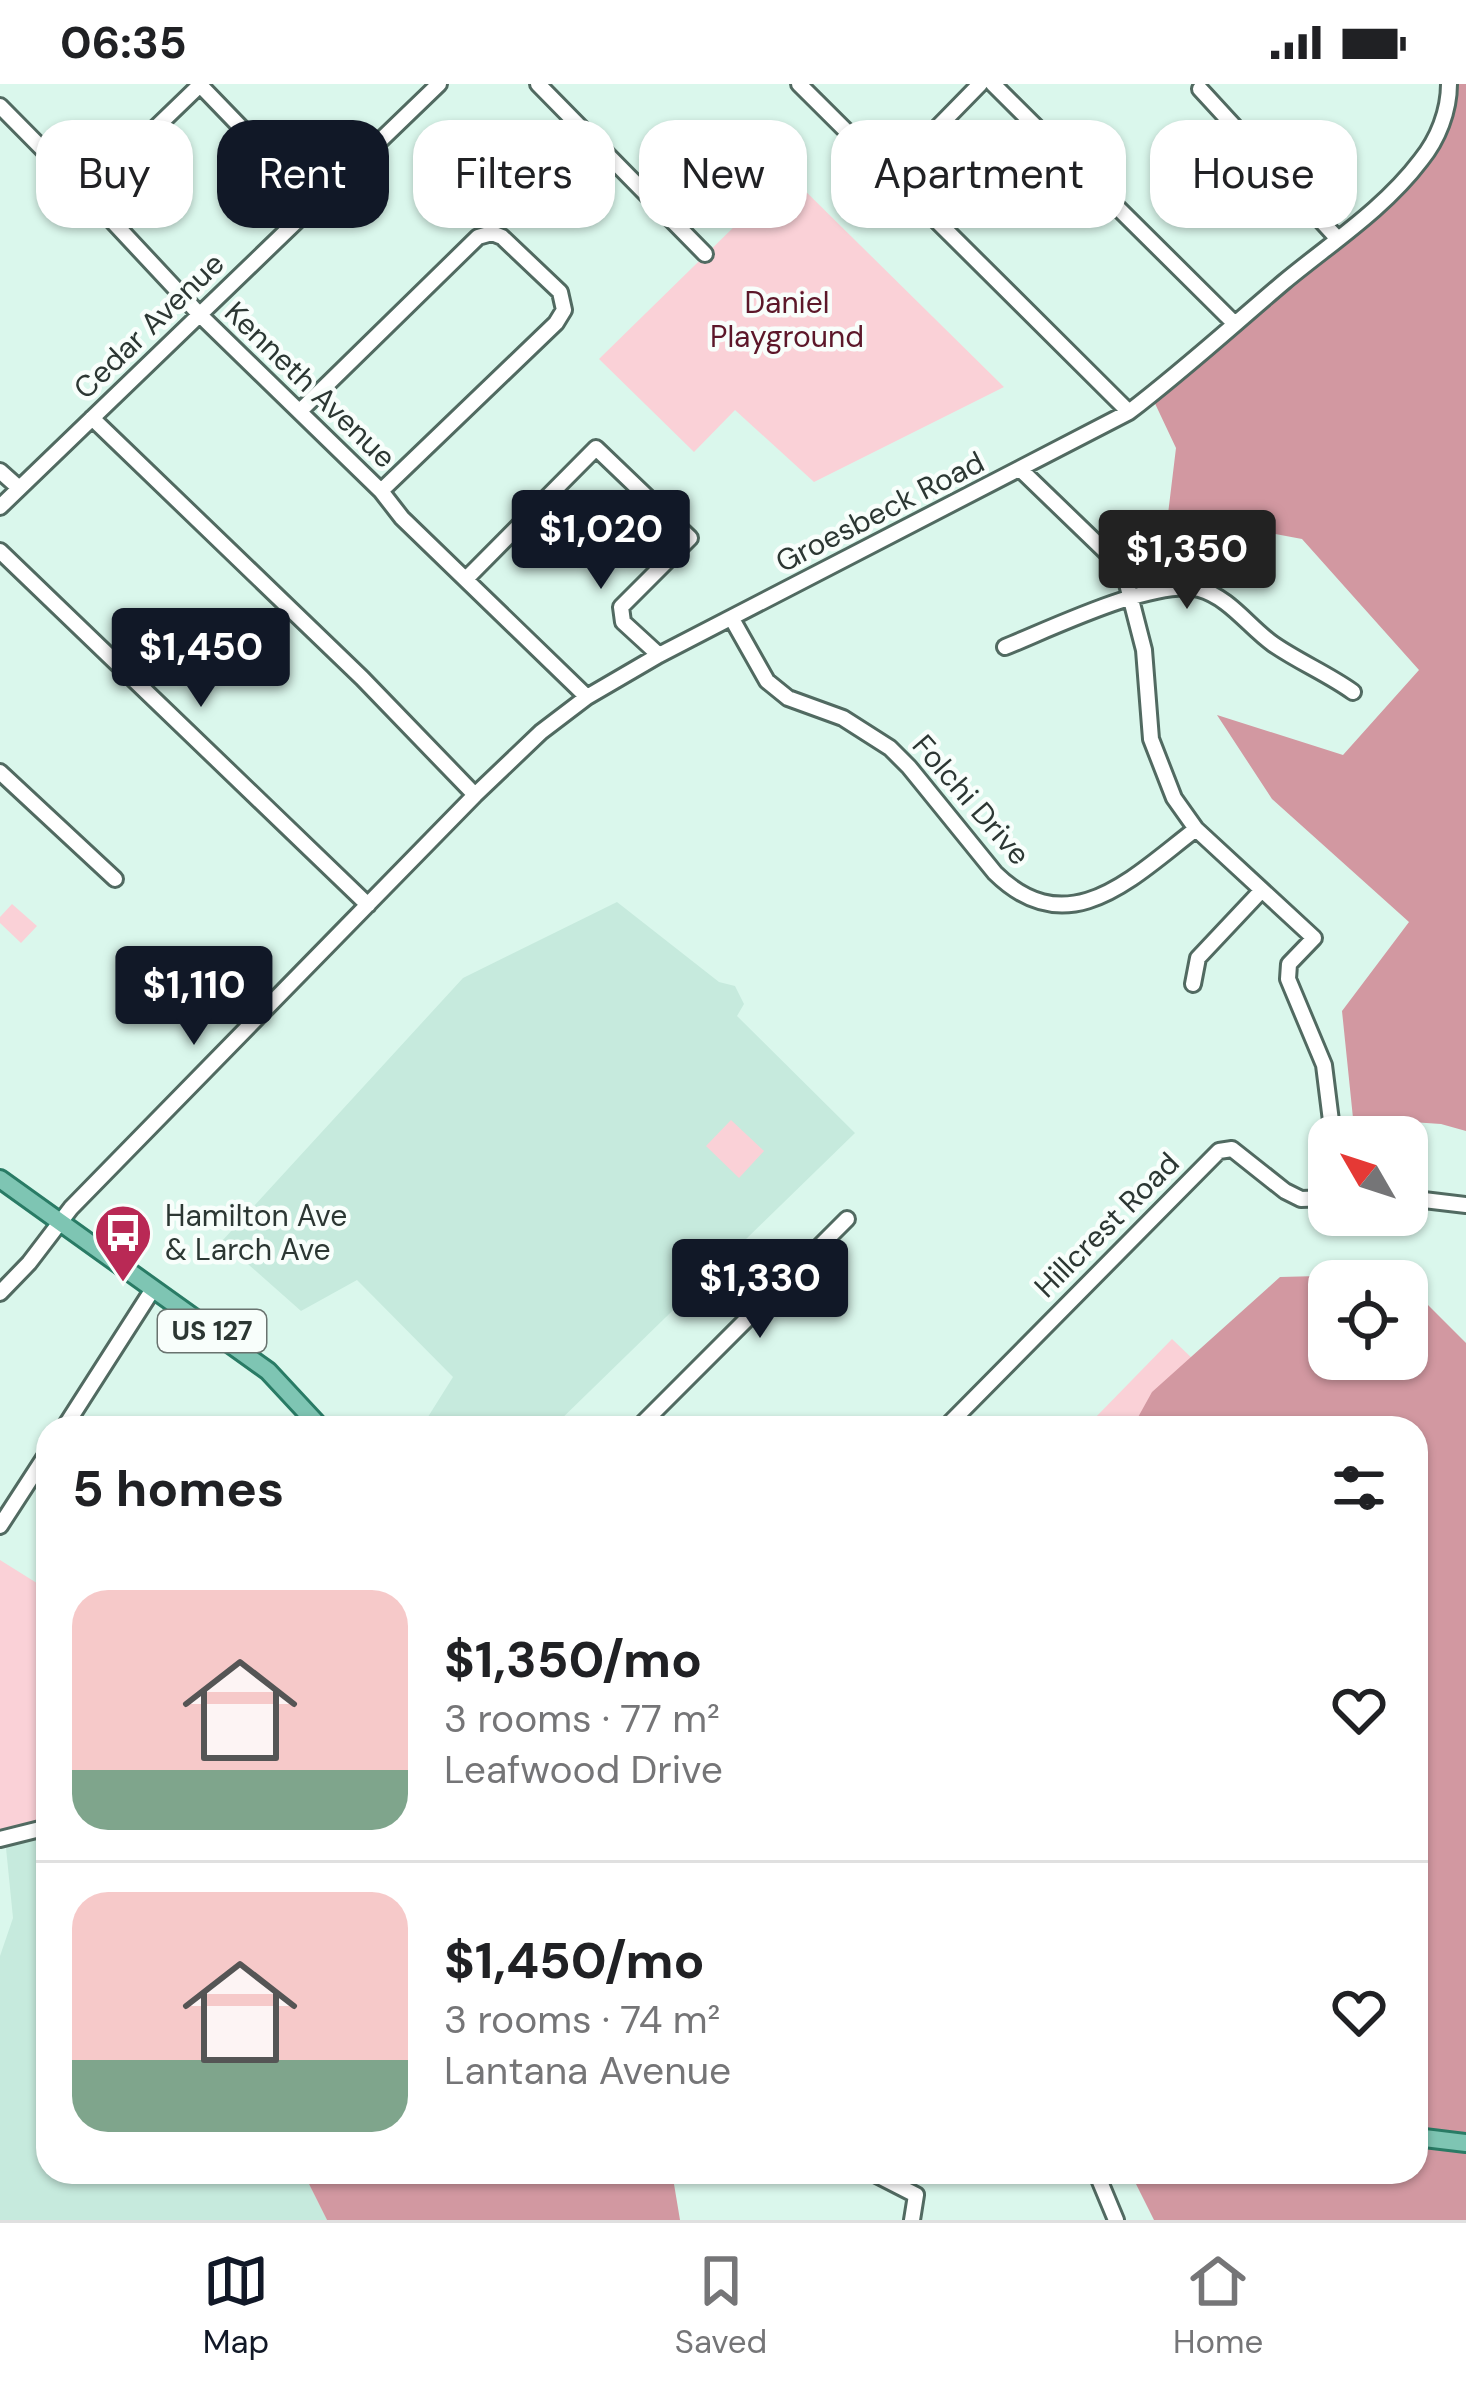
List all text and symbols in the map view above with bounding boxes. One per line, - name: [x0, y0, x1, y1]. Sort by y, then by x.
- text: 06:35: [60, 13, 187, 72]
- chip: Buy: [36, 120, 193, 228]
- chip: Rent: [217, 120, 389, 228]
- chip: Filters: [413, 120, 615, 228]
- chip: New: [639, 120, 807, 228]
- chip: Apartment: [831, 120, 1126, 228]
- chip: House: [1150, 120, 1357, 228]
- street label: Cedar Avenue: [65, 244, 232, 407]
- park label: Daniel Playground: [710, 283, 864, 356]
- street label: Kenneth Avenue: [216, 293, 404, 476]
- street label: Groesbeck Road: [769, 442, 991, 581]
- pin: $1,020: [503, 490, 699, 592]
- text: $1,020: [539, 503, 663, 554]
- pin: $1,350: [1089, 510, 1285, 612]
- text: $1,350: [1126, 523, 1248, 574]
- pin: $1,450: [103, 608, 299, 710]
- text: $1,450: [139, 621, 263, 672]
- street label: Folchi Drive: [904, 726, 1039, 873]
- pin: $1,110: [96, 946, 292, 1048]
- text: $1,110: [142, 959, 246, 1010]
- north arrow: [1308, 1116, 1428, 1236]
- map controls: [1308, 1116, 1428, 1380]
- street label: Hillcrest Road: [1026, 1144, 1188, 1306]
- place label: Hamilton Ave & Larch Ave: [165, 1196, 347, 1269]
- bus stop icon: Hamilton Ave & Larch Ave: [92, 1202, 154, 1284]
- pin: $1,330: [662, 1239, 858, 1341]
- text: $1,330: [699, 1252, 821, 1303]
- button: locate: [1308, 1260, 1428, 1380]
- road number: US 127: [158, 1310, 266, 1352]
- text: 5 homes: [72, 1455, 284, 1522]
- icon: filters: [1326, 1455, 1392, 1521]
- text: $1,350/mo: [444, 1626, 702, 1693]
- icon: home: [168, 1638, 312, 1782]
- icon: heart: [1326, 1677, 1392, 1743]
- text: 3 rooms · 77 m²: [444, 1693, 720, 1744]
- text: Leafwood Drive: [444, 1744, 723, 1795]
- text: $1,450/mo: [444, 1927, 705, 1994]
- icon: home: [168, 1940, 312, 2084]
- icon: heart: [1326, 1979, 1392, 2045]
- text: 3 rooms · 74 m²: [444, 1994, 720, 2045]
- text: Lantana Avenue: [444, 2045, 731, 2096]
- tab: Map: [203, 2248, 269, 2363]
- tab: Saved: [675, 2248, 767, 2363]
- tab: Home: [1173, 2248, 1263, 2363]

